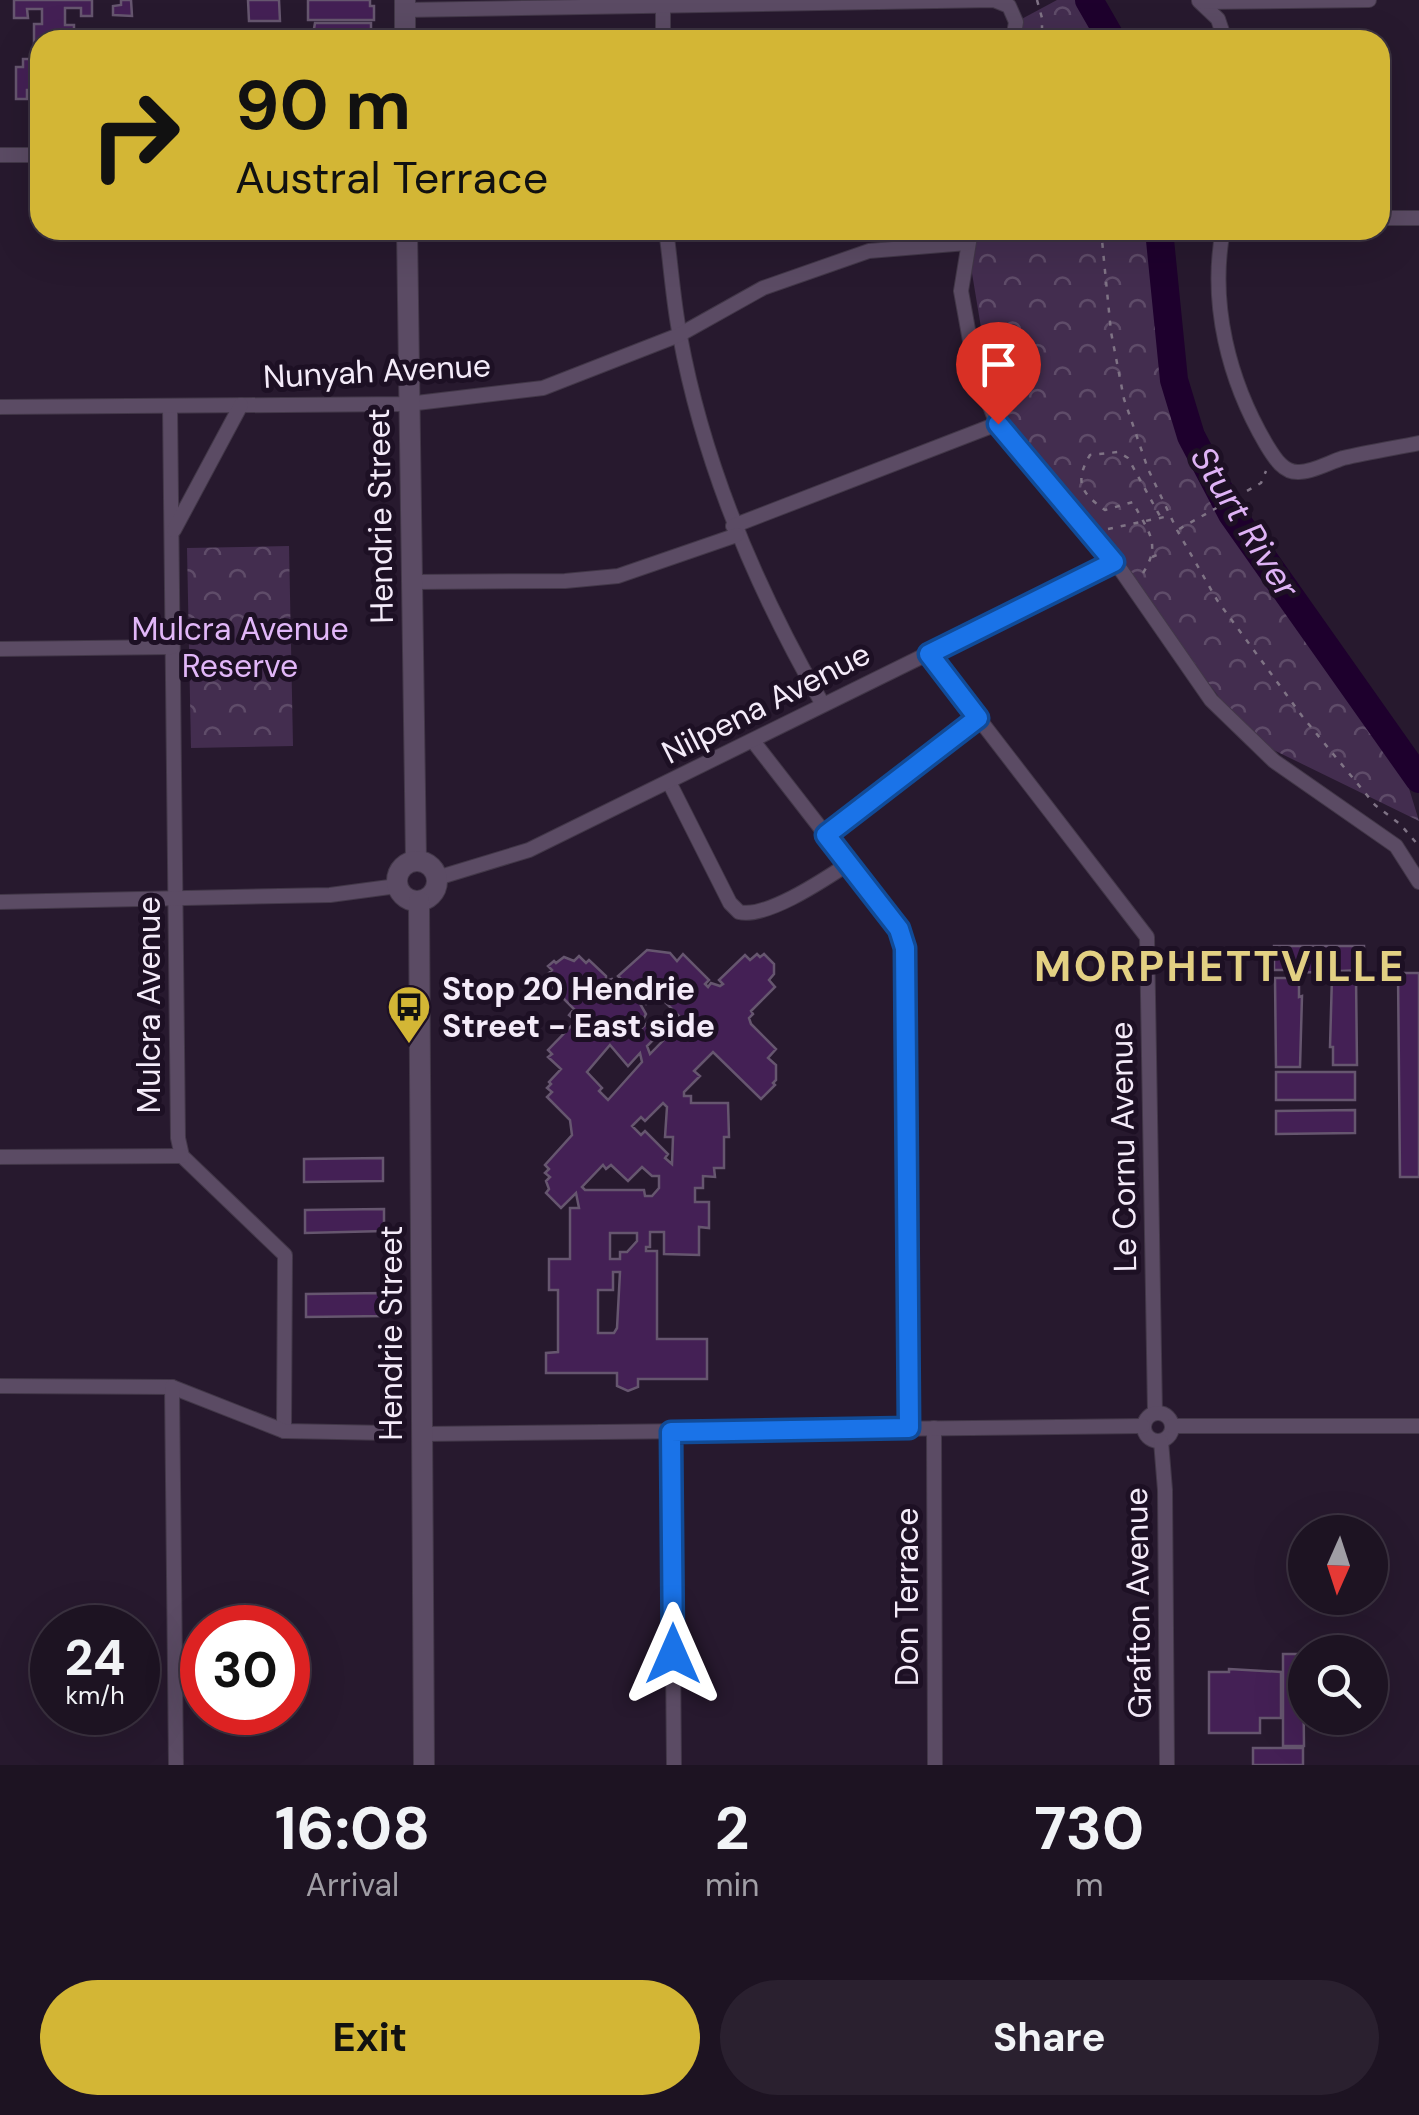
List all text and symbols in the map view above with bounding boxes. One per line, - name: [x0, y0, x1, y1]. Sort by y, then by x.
- text: 90 m: [235, 60, 411, 151]
- icon: right: [70, 70, 200, 200]
- text: Austral Terrace: [235, 148, 548, 207]
- pin: [956, 322, 1041, 425]
- icon: arrive: [971, 337, 1026, 392]
- street label: Nunyah Avenue: [262, 344, 492, 398]
- street label: Hendrie Street: [357, 408, 403, 624]
- water label: Sturt River: [1180, 437, 1310, 608]
- park label: Mulcra Avenue Reserve: [131, 608, 349, 687]
- street label: Nilpena Avenue: [655, 632, 877, 774]
- street label: Mulcra Avenue: [128, 896, 170, 1114]
- district label: MORPHETTVILLE: [1034, 939, 1406, 994]
- place label: Stop 20 Hendrie Street - East side: [442, 968, 715, 1047]
- bus stop icon: Stop 20 Hendrie Street - East side: [386, 984, 432, 1045]
- street label: Le Cornu Avenue: [1100, 1021, 1146, 1273]
- street label: Hendrie Street: [370, 1225, 412, 1441]
- street label: Grafton Avenue: [1115, 1487, 1161, 1719]
- street label: Don Terrace: [886, 1508, 928, 1686]
- north arrow: [1288, 1515, 1388, 1615]
- map controls: [1288, 1515, 1388, 1735]
- position arrow: [621, 1602, 725, 1706]
- speed limit sign: 30: [180, 1605, 310, 1735]
- text: 24: [65, 1625, 126, 1691]
- button: search: [1288, 1635, 1388, 1735]
- text: km/h: [65, 1679, 125, 1712]
- text: 16:08: [275, 1789, 430, 1868]
- text: 2: [715, 1789, 749, 1868]
- text: 730: [1034, 1789, 1144, 1868]
- text: Arrival: [306, 1864, 399, 1906]
- text: min: [705, 1864, 759, 1906]
- text: m: [1075, 1864, 1103, 1906]
- button: Exit: [40, 1980, 700, 2095]
- button: Share: [720, 1980, 1379, 2095]

